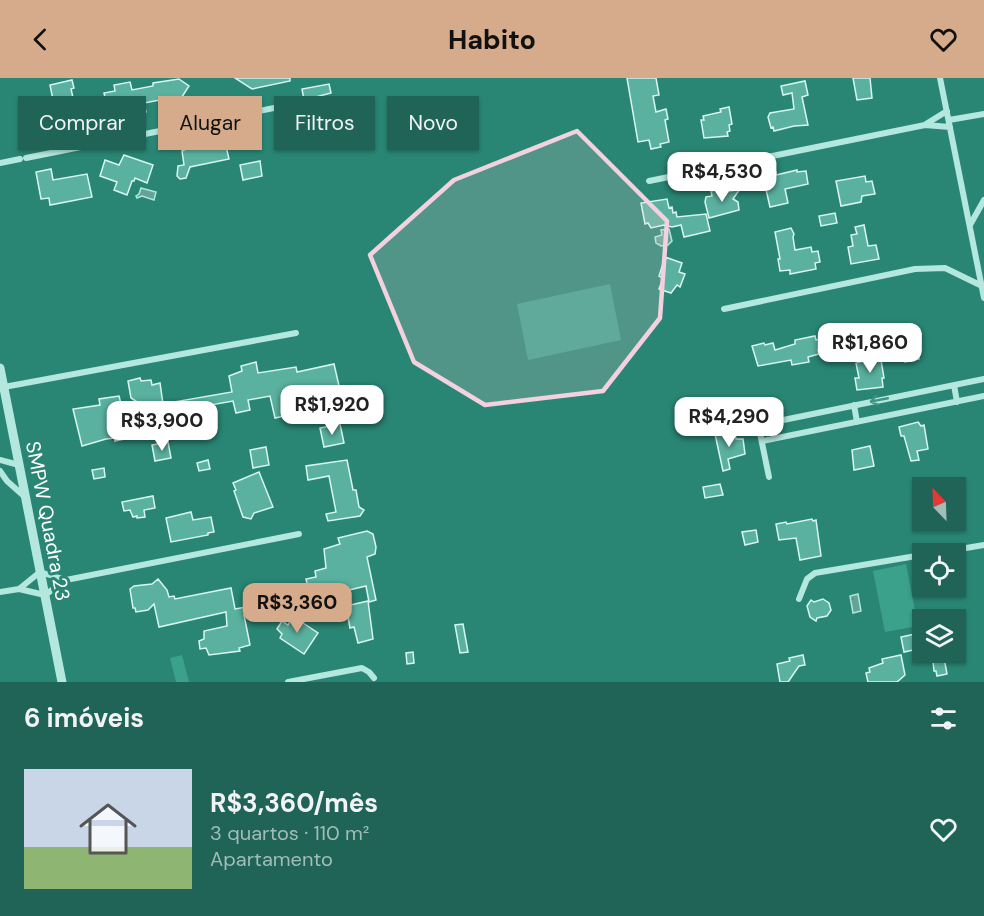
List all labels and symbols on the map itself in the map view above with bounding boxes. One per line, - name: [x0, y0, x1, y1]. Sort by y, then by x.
- pin: R$4,530: [667, 152, 777, 203]
- pin: R$1,860: [815, 323, 925, 374]
- pin: R$1,920: [277, 385, 387, 436]
- one-way arrow: [870, 395, 890, 406]
- pin: R$4,290: [674, 397, 784, 448]
- pin: R$3,900: [107, 401, 217, 452]
- street label: SMPW Quadra 23: [20, 439, 76, 603]
- north arrow: [912, 477, 966, 531]
- pin: R$3,360: [242, 583, 352, 634]

